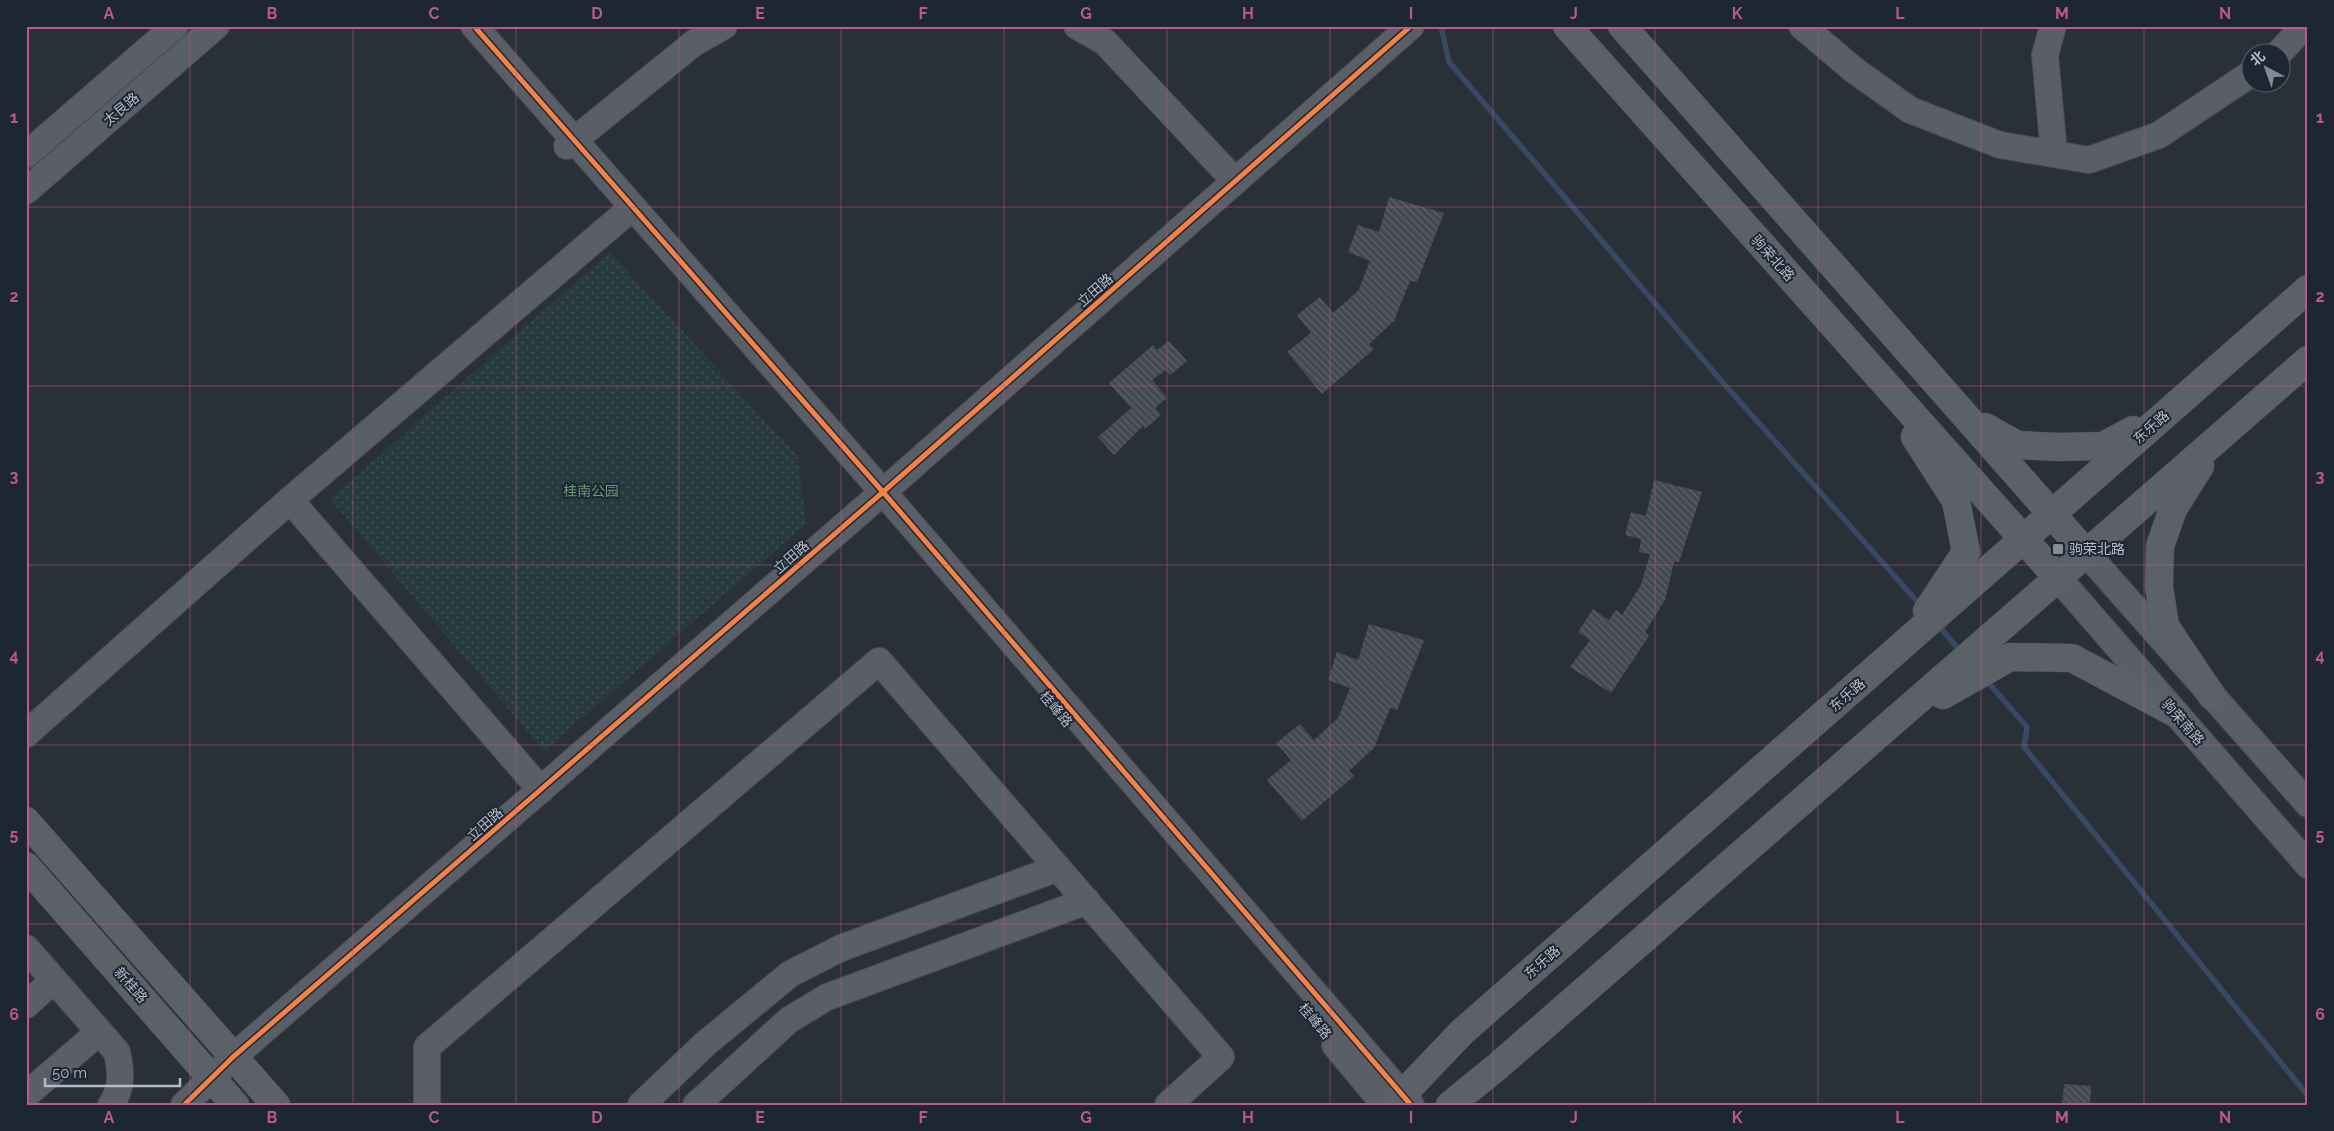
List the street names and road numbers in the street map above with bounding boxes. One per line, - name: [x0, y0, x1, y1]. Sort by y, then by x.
- street label: 太艮路: [100, 89, 142, 129]
- street label: 驹荣北路: [1748, 232, 1798, 284]
- street label: 立田路: [1074, 270, 1116, 310]
- street label: 东乐路: [2130, 407, 2172, 447]
- street label: 立田路: [770, 537, 812, 577]
- street label: 东乐路: [1826, 675, 1868, 715]
- street label: 桂峰路: [1036, 688, 1076, 730]
- street label: 驹荣南路: [2159, 696, 2207, 748]
- street label: 立田路: [464, 804, 506, 844]
- street label: 东乐路: [1521, 942, 1563, 982]
- street label: 新桂路: [111, 964, 151, 1006]
- street label: 桂峰路: [1295, 1000, 1335, 1042]

